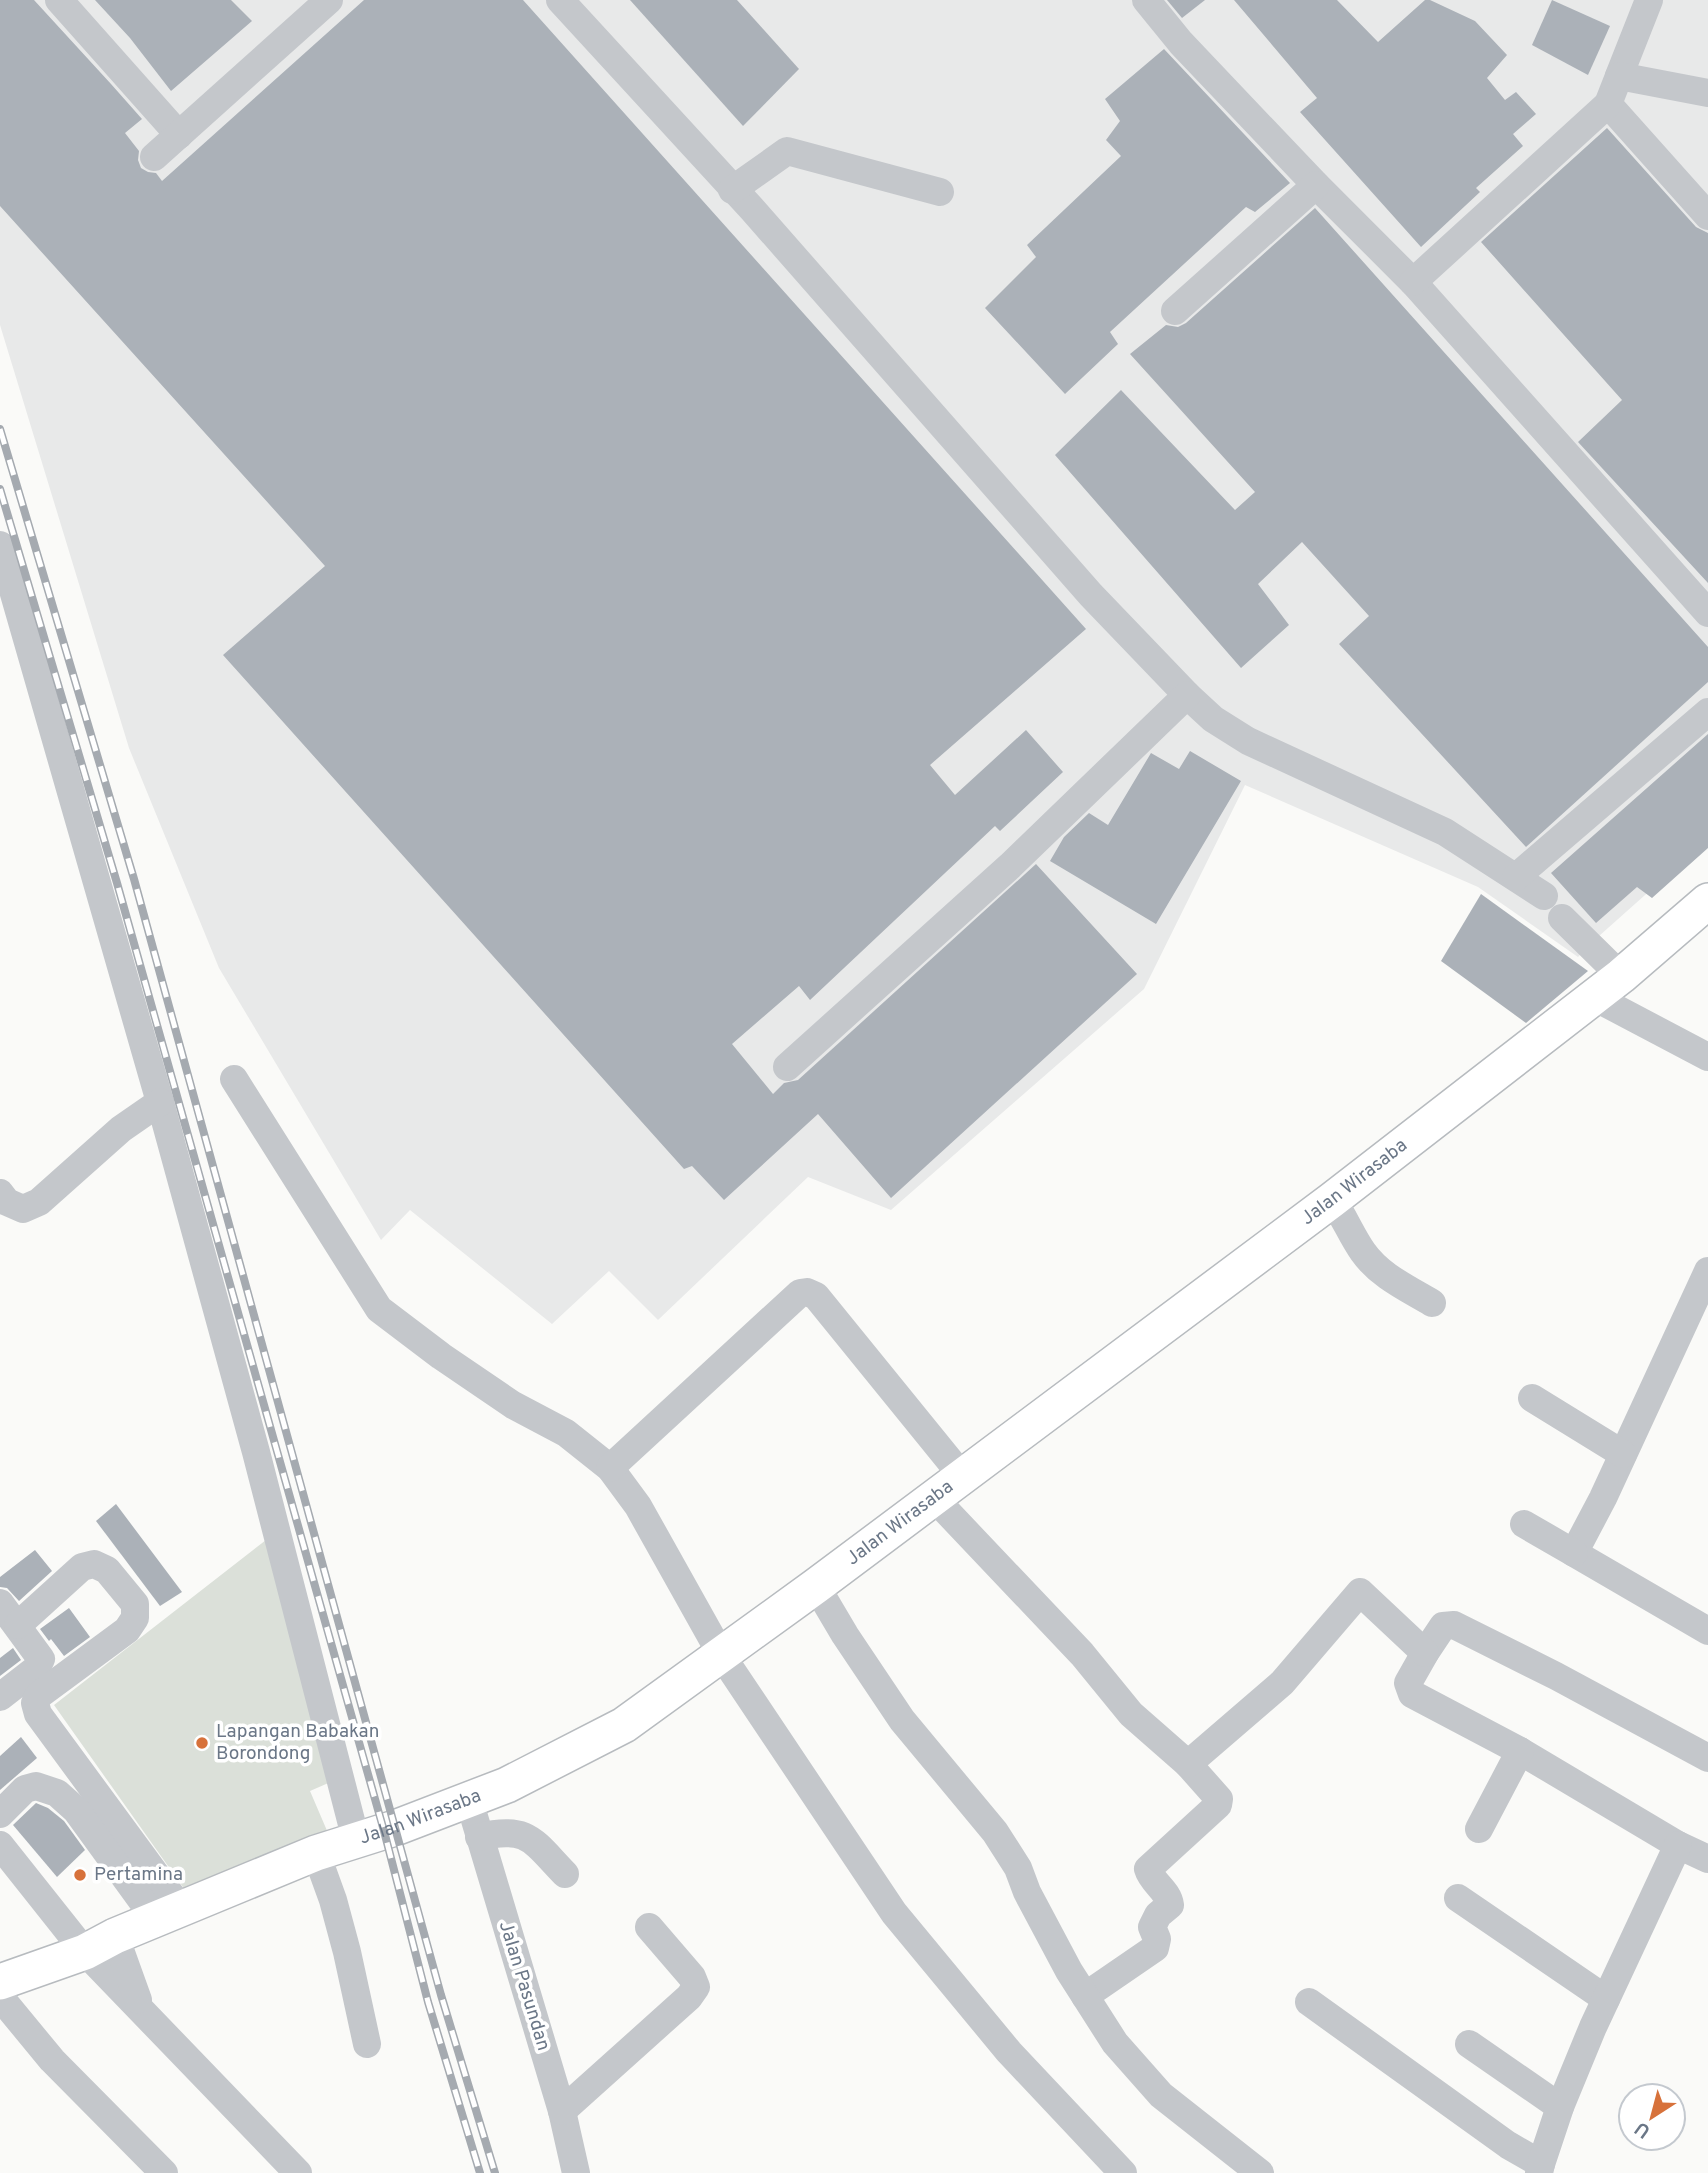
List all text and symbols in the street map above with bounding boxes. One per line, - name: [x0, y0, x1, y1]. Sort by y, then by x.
- street label: Jalan Wirasaba: [1297, 1134, 1413, 1231]
- street label: Jalan Wirasaba: [842, 1475, 959, 1571]
- place label: Lapangan Babakan Borondong: [216, 1720, 379, 1766]
- marker: Lapangan Babakan Borondong: [194, 1735, 210, 1751]
- street label: Jalan Wirasaba: [357, 1784, 485, 1850]
- place label: Pertamina: [94, 1863, 183, 1887]
- marker: Pertamina: [72, 1867, 88, 1883]
- street label: Jalan Pasundan: [493, 1918, 555, 2054]
- north arrow: [1617, 2082, 1687, 2152]
- text: U: [1631, 2115, 1656, 2143]

